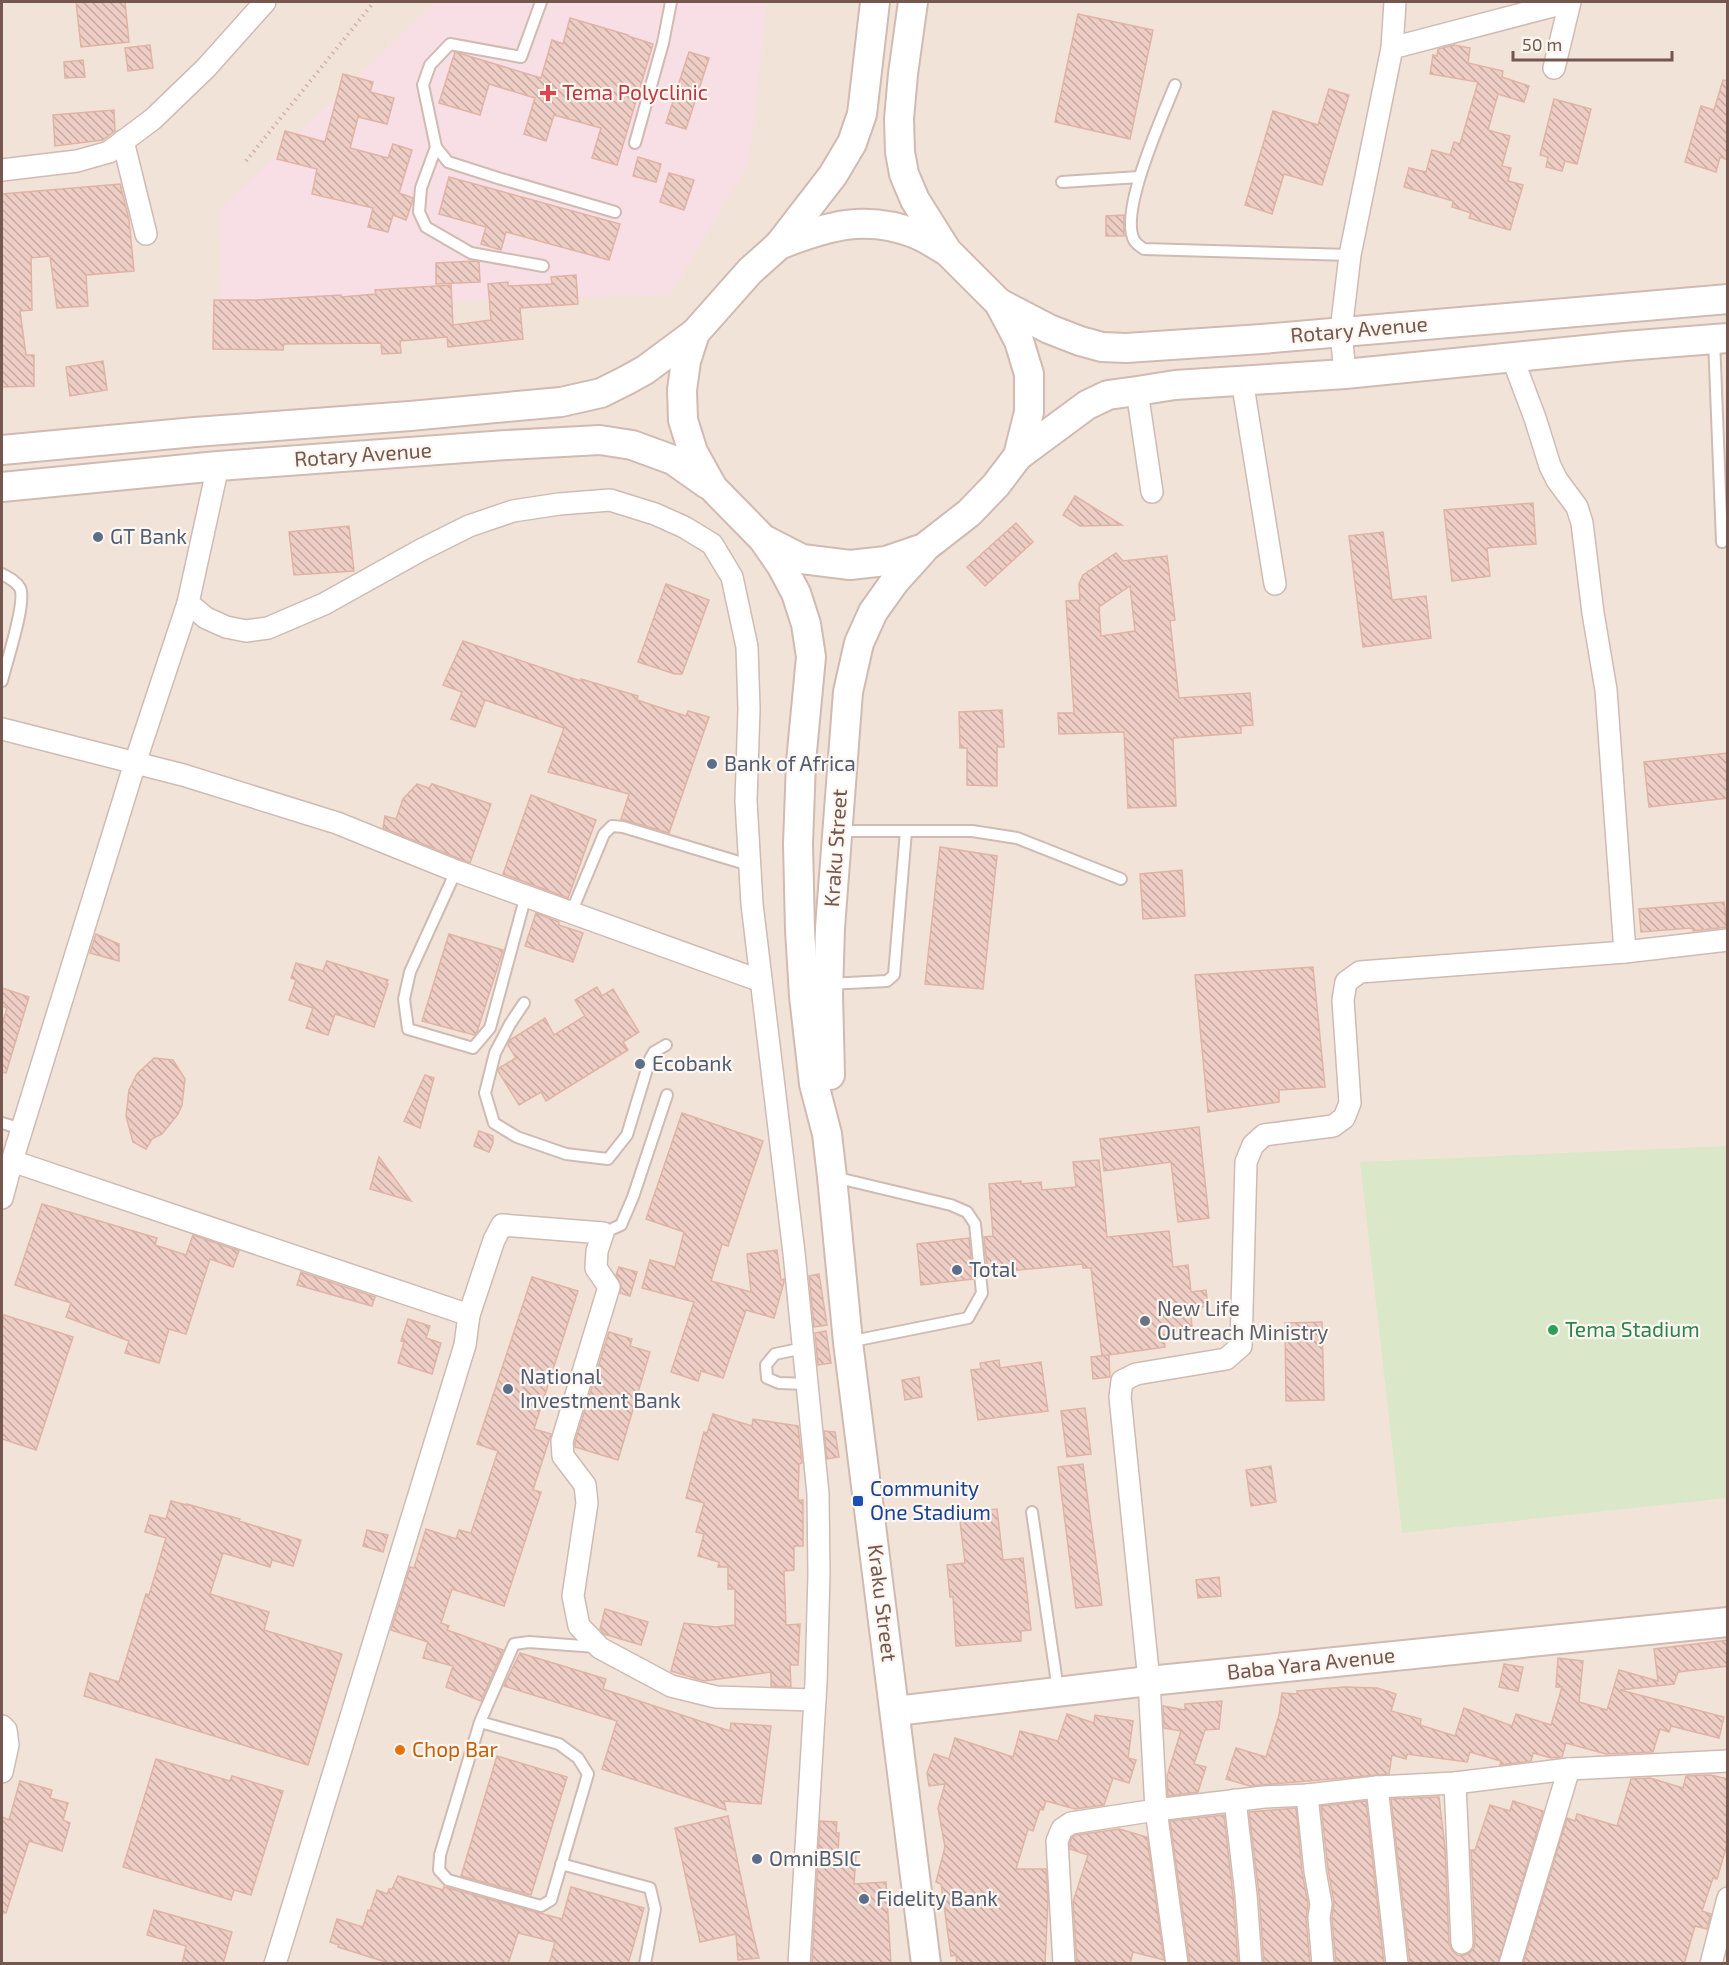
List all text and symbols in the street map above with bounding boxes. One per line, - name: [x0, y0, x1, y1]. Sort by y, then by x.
- scale bar: [1513, 24, 1672, 62]
- text: 50 m: [1522, 33, 1562, 55]
- place label: Tema Polyclinic: [562, 79, 708, 104]
- marker: Tema Polyclinic: [539, 84, 557, 102]
- street label: Rotary Avenue: [1289, 310, 1429, 347]
- street label: Rotary Avenue: [293, 436, 433, 471]
- place label: GT Bank: [110, 523, 187, 548]
- marker: GT Bank: [91, 530, 105, 544]
- place label: Bank of Africa: [724, 750, 856, 775]
- marker: Bank of Africa: [705, 757, 719, 771]
- street label: Kraku Street: [818, 788, 851, 908]
- place label: Ecobank: [652, 1050, 732, 1075]
- marker: Ecobank: [633, 1057, 647, 1071]
- place label: Total: [969, 1256, 1017, 1281]
- marker: Total: [950, 1263, 964, 1277]
- place label: New Life Outreach Ministry: [1157, 1295, 1328, 1344]
- marker: New Life Outreach Ministry: [1138, 1314, 1152, 1328]
- place label: Tema Stadium: [1565, 1316, 1700, 1341]
- marker: Tema Stadium: [1546, 1323, 1560, 1337]
- place label: National Investment Bank: [520, 1363, 681, 1412]
- marker: National Investment Bank: [501, 1382, 515, 1396]
- place label: Community One Stadium: [870, 1475, 991, 1524]
- marker: Community One Stadium: [851, 1494, 865, 1508]
- street label: Kraku Street: [864, 1543, 903, 1663]
- street label: Baba Yara Avenue: [1226, 1641, 1396, 1684]
- place label: Chop Bar: [412, 1736, 499, 1761]
- marker: Chop Bar: [393, 1743, 407, 1757]
- place label: OmniBSIC: [769, 1845, 861, 1870]
- marker: OmniBSIC: [750, 1852, 764, 1866]
- place label: Fidelity Bank: [876, 1885, 998, 1910]
- marker: Fidelity Bank: [857, 1892, 871, 1906]

